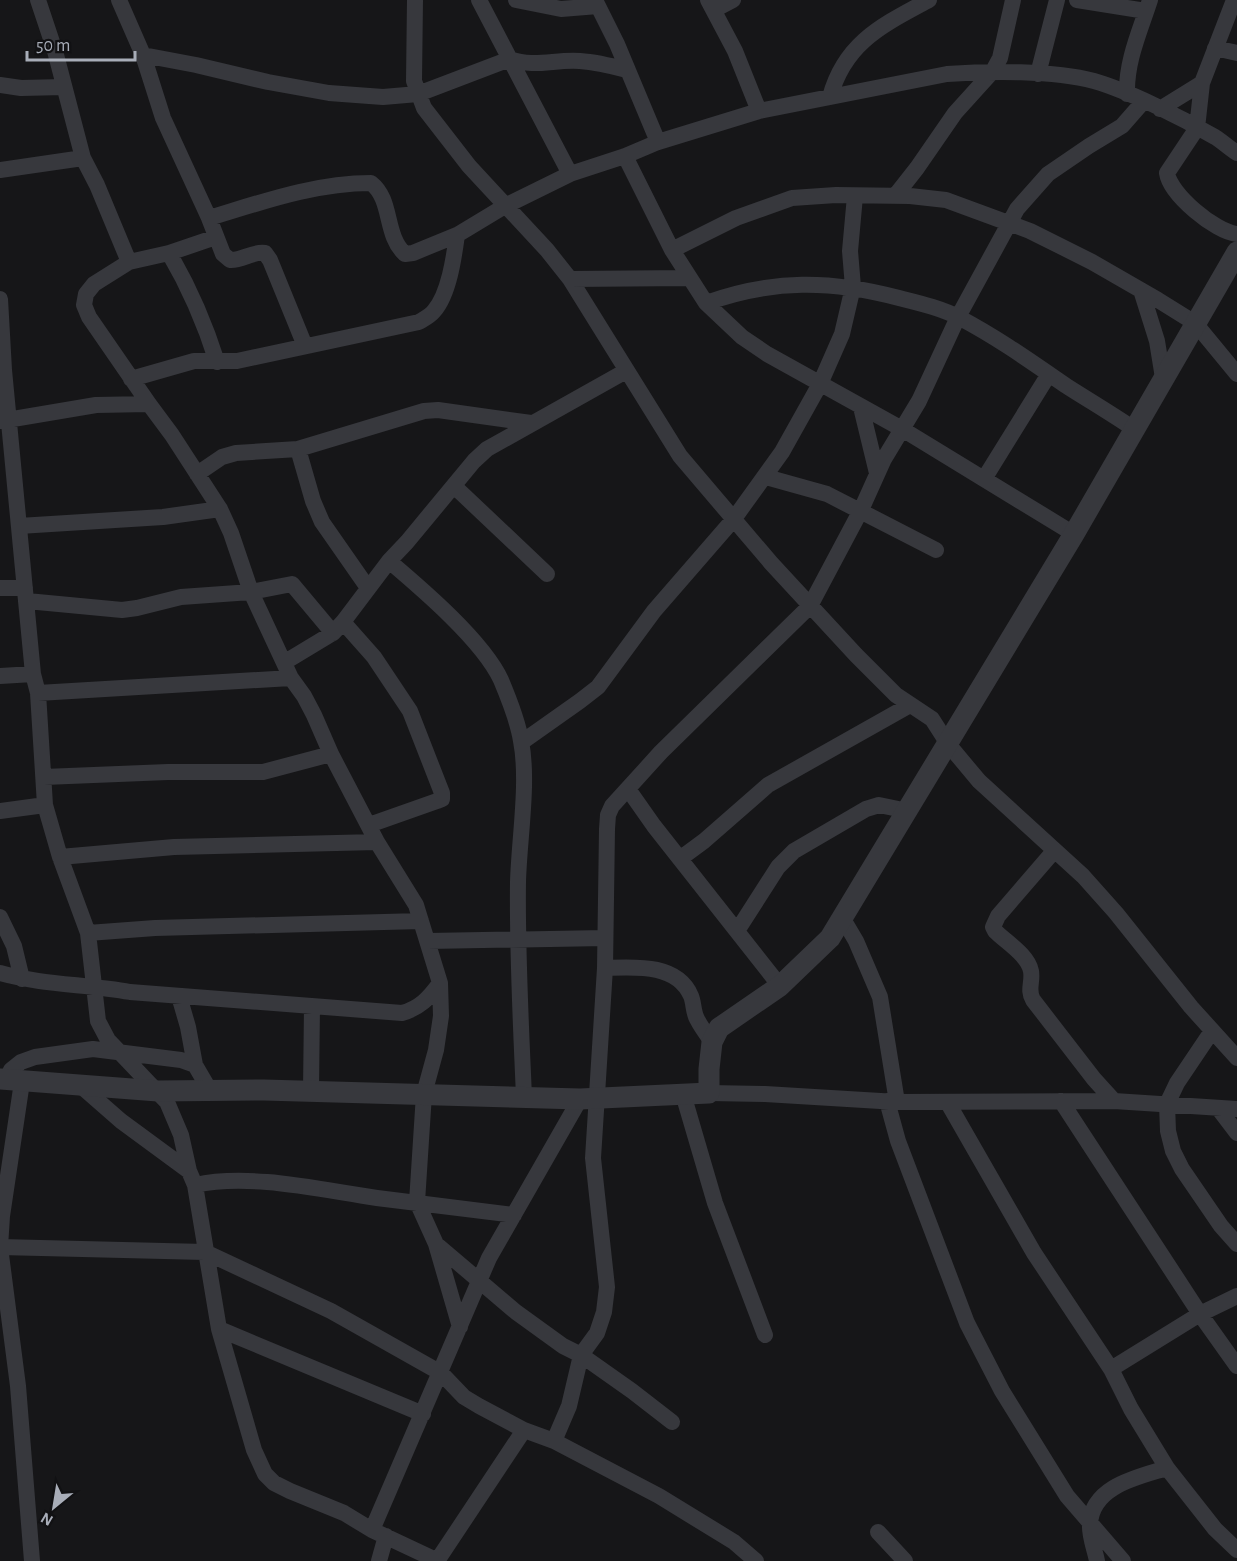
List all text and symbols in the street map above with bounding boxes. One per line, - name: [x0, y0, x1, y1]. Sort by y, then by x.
- scale bar: [27, 24, 135, 62]
- text: 50 m: [36, 37, 70, 55]
- north arrow: [24, 1477, 84, 1537]
- text: N: [38, 1509, 56, 1529]

